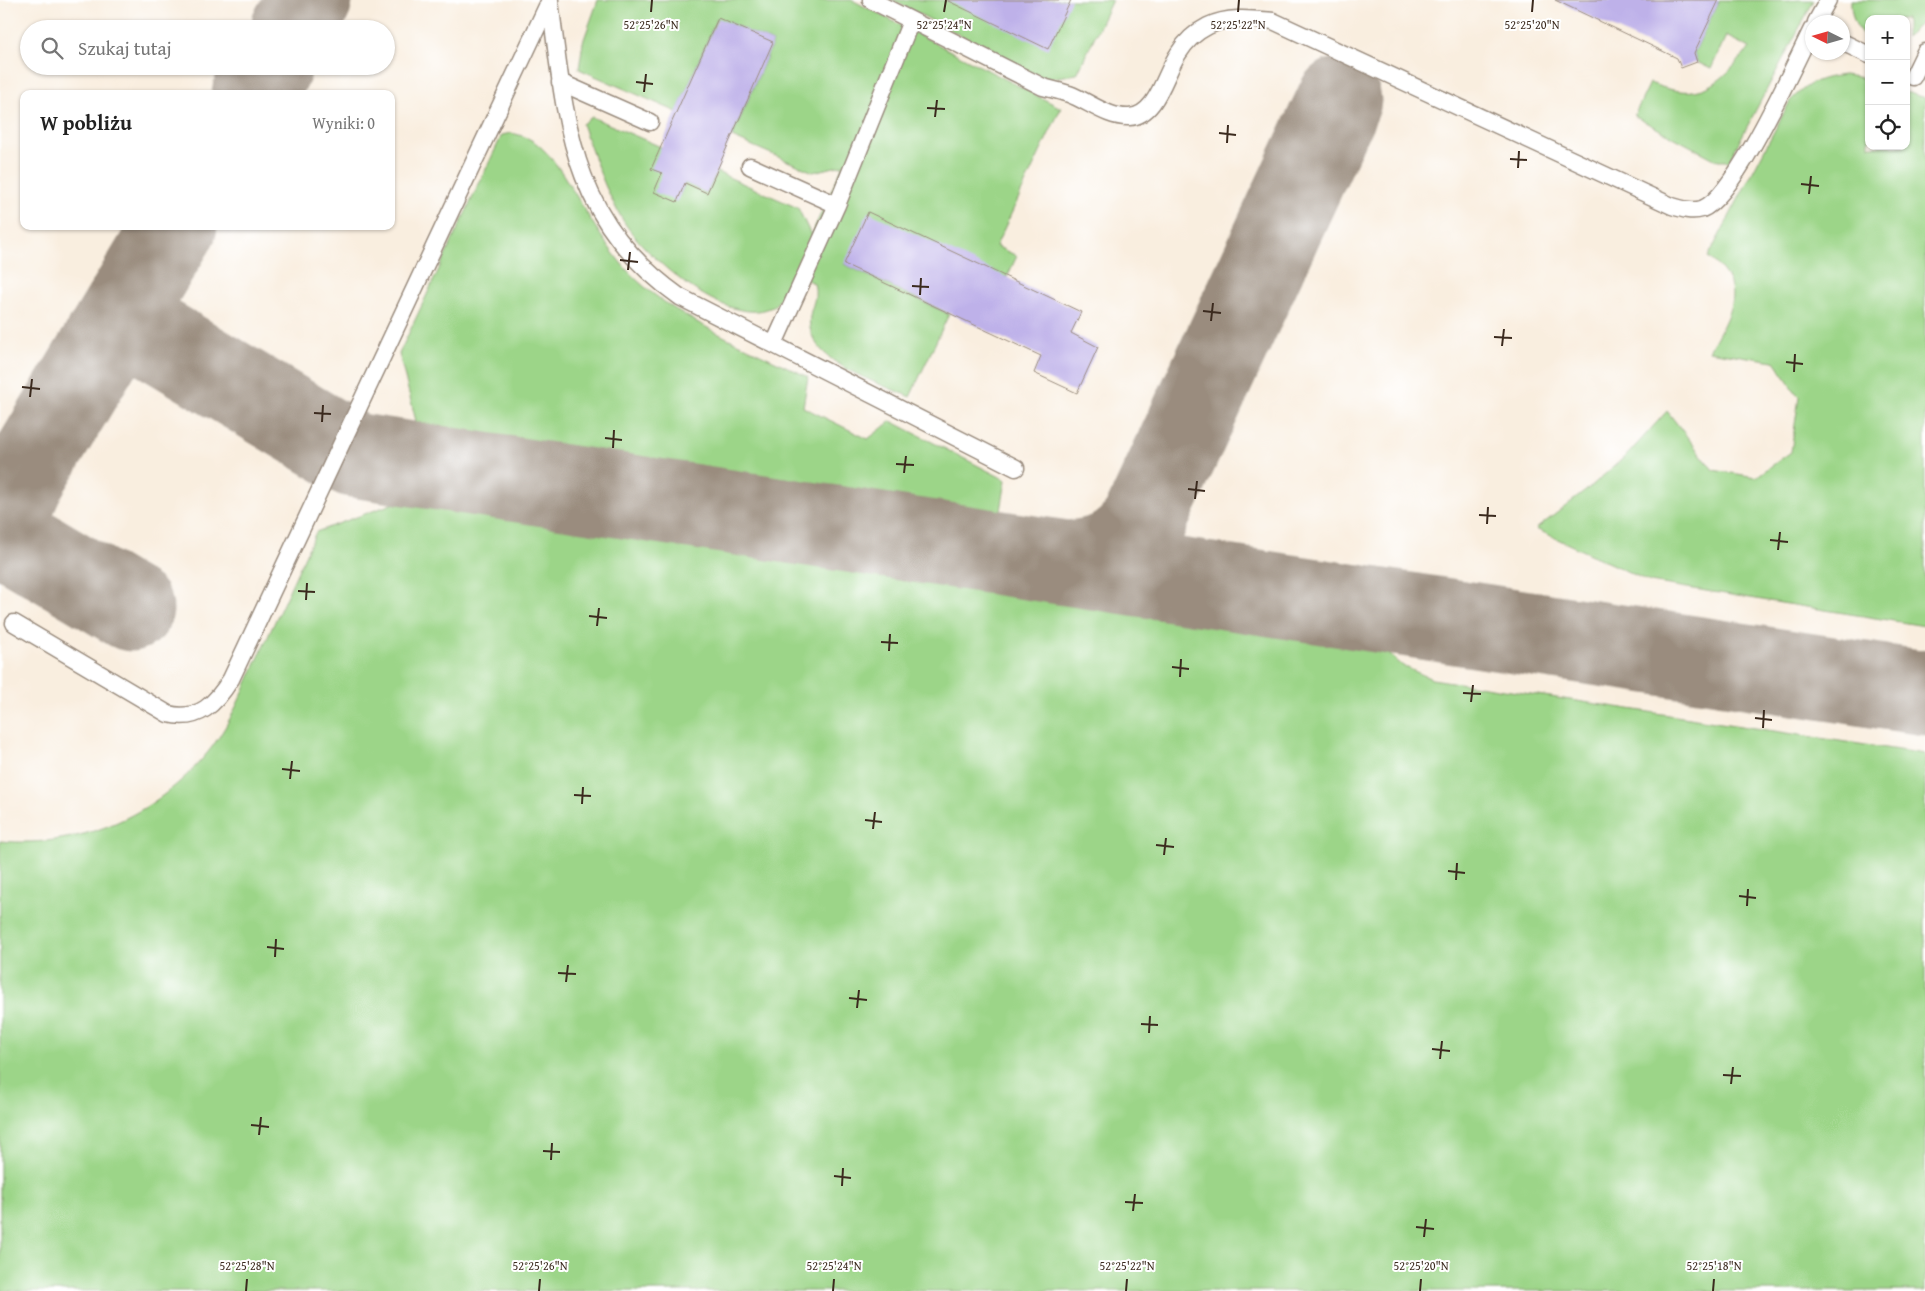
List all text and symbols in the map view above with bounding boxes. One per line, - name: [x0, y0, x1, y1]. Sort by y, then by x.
- north arrow: [1805, 15, 1850, 60]
- map controls: [1865, 15, 1910, 150]
- button: +: [1865, 15, 1910, 60]
- text: 52°25'26"N: [623, 16, 679, 33]
- text: 52°25'24"N: [916, 16, 972, 33]
- text: 52°25'22"N: [1210, 16, 1266, 33]
- text: 52°25'20"N: [1504, 16, 1560, 33]
- search box: [20, 20, 395, 75]
- icon: search: [38, 34, 66, 62]
- text: Szukaj tutaj: [78, 34, 172, 62]
- button: −: [1865, 60, 1910, 105]
- button: locate: [1865, 105, 1910, 150]
- text: W pobliżu: [40, 107, 132, 138]
- text: Wyniki: 0: [312, 111, 375, 135]
- text: 52°25'28"N: [219, 1257, 275, 1274]
- text: 52°25'26"N: [512, 1257, 568, 1274]
- text: 52°25'24"N: [806, 1257, 862, 1274]
- text: 52°25'22"N: [1099, 1257, 1155, 1274]
- text: 52°25'20"N: [1393, 1257, 1449, 1274]
- text: 52°25'18"N: [1686, 1257, 1742, 1274]

